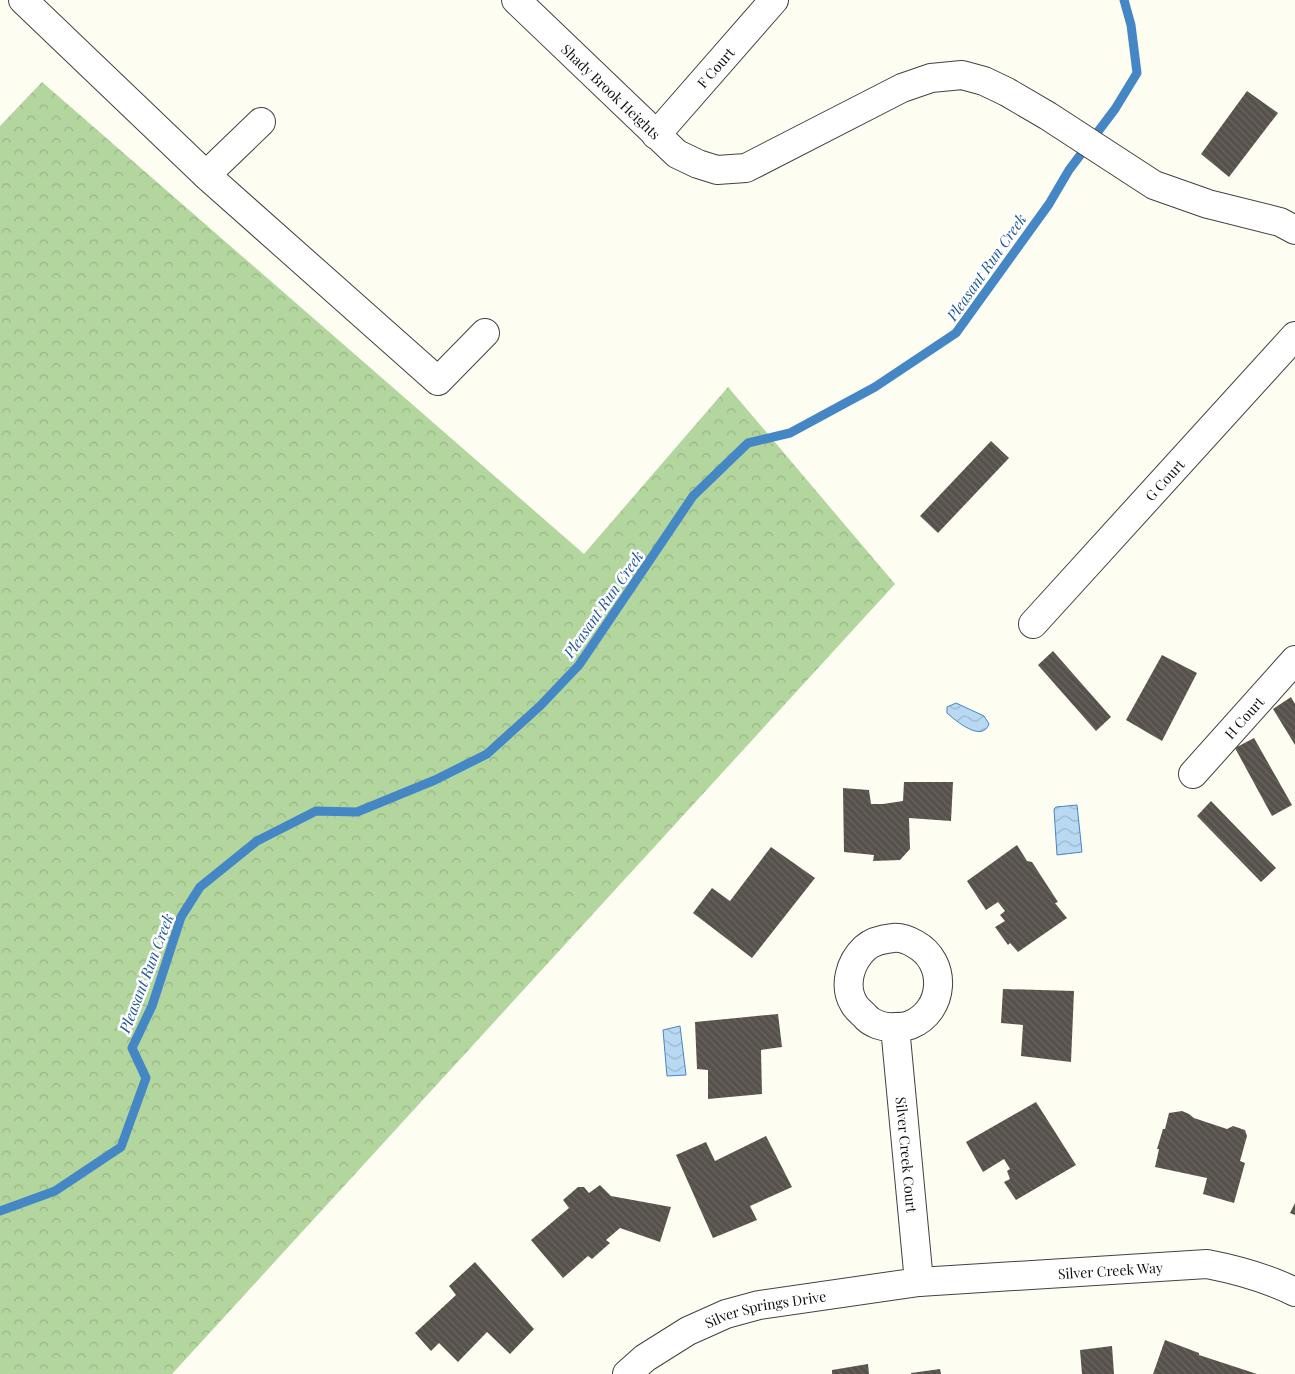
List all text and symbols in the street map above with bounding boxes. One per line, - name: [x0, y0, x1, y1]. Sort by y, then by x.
- street label: Shady Brook Heights: [558, 39, 665, 143]
- street label: F Court: [692, 42, 739, 91]
- water label: Pleasant Run Creek: [941, 209, 1031, 325]
- street label: G Court: [1140, 454, 1189, 505]
- water label: Pleasant Run Creek: [558, 546, 648, 662]
- street label: H Court: [1220, 691, 1268, 743]
- water label: Pleasant Run Creek: [114, 910, 178, 1036]
- street label: Silver Creek Court: [892, 1096, 922, 1215]
- street label: Silver Creek Way: [1057, 1257, 1163, 1283]
- street label: Silver Springs Drive: [701, 1286, 827, 1332]

